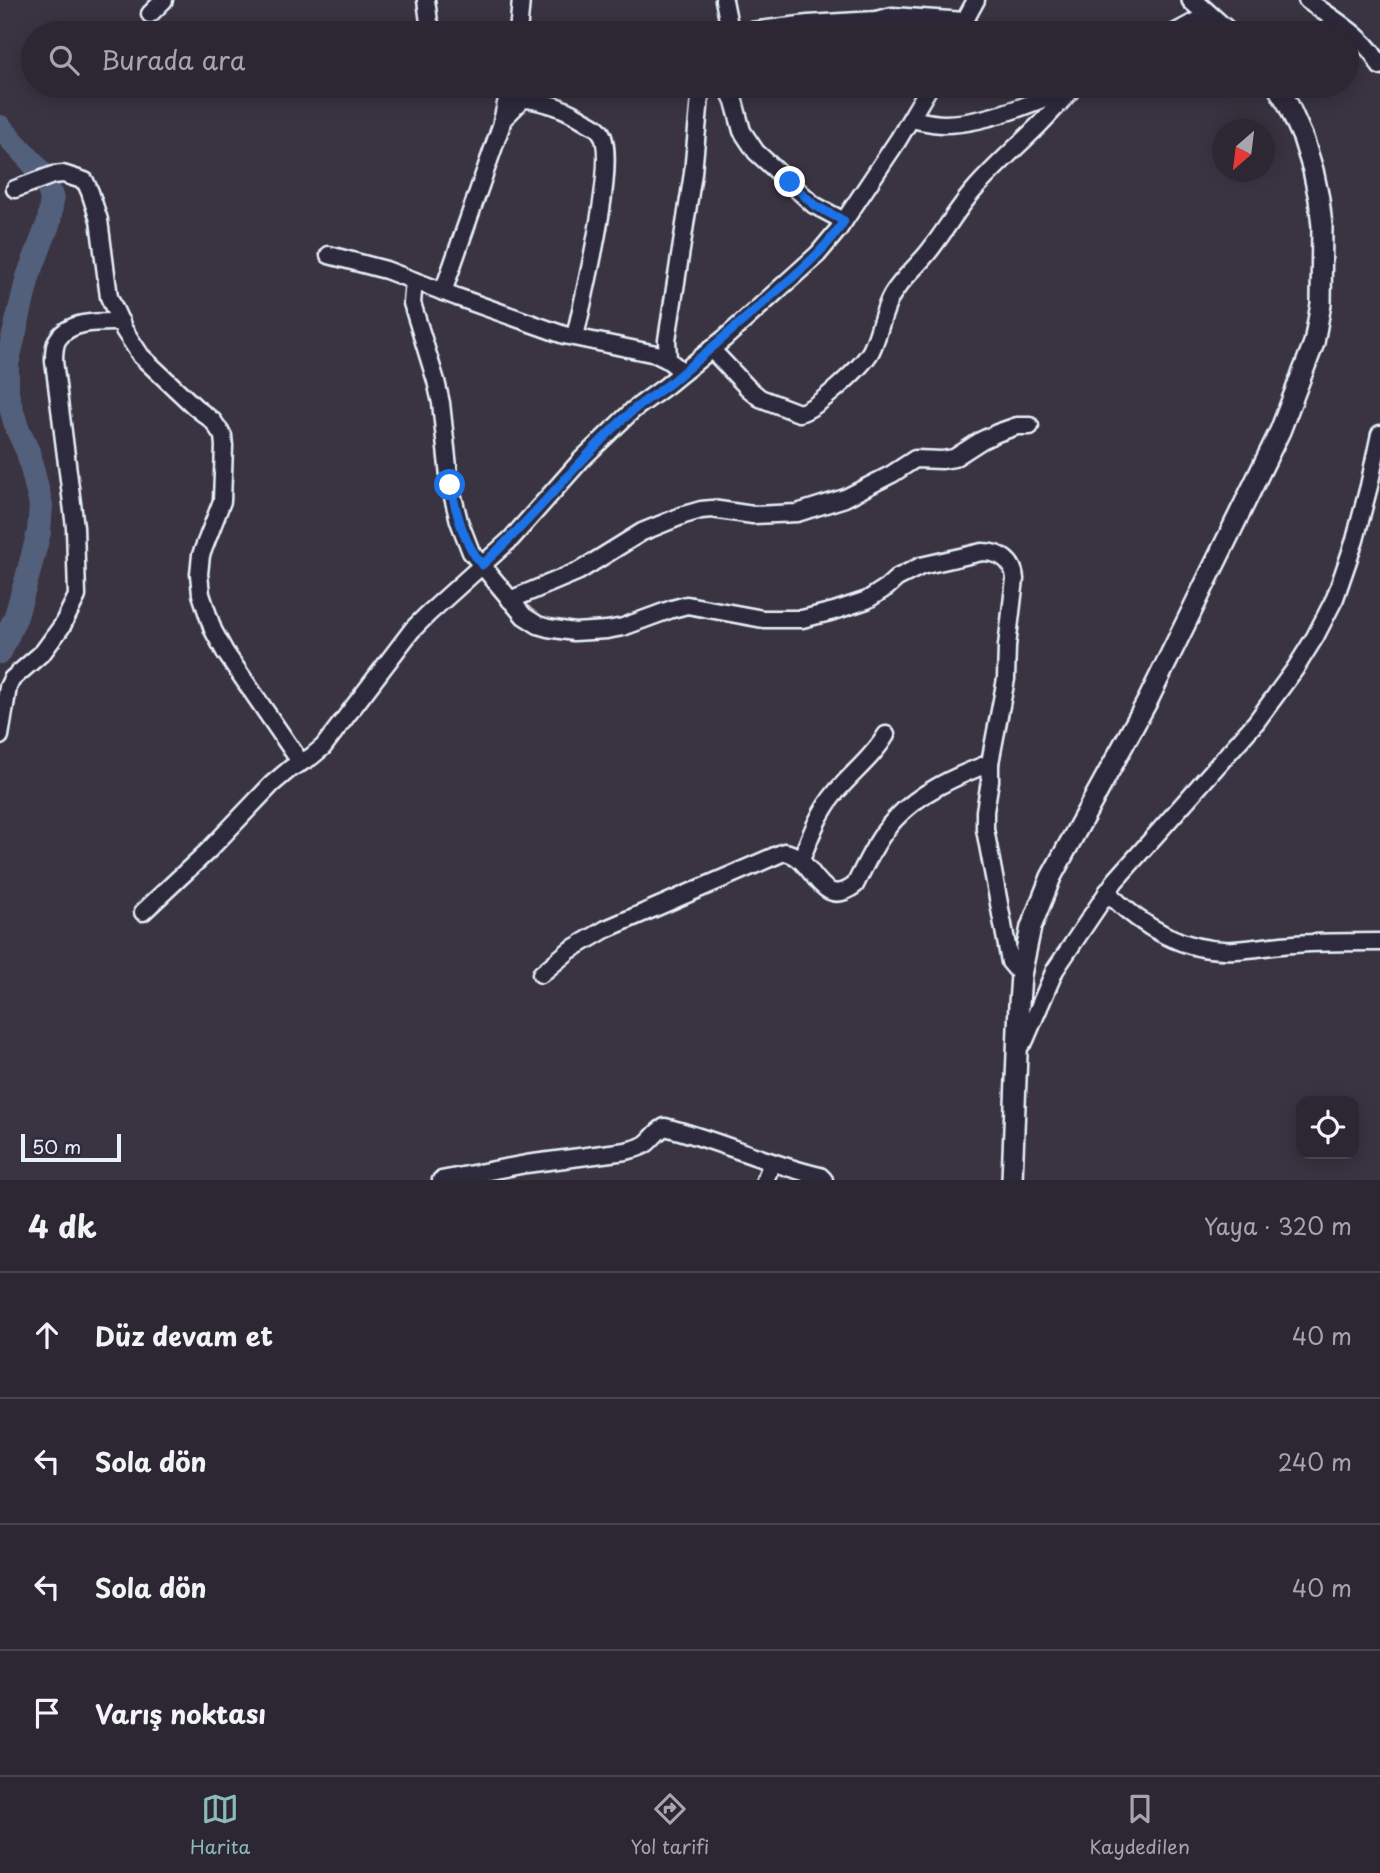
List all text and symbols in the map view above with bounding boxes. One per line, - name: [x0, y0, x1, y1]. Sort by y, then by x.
- search box: [21, 21, 1359, 98]
- text: Burada ara: [101, 40, 245, 79]
- icon: search: [45, 41, 83, 79]
- north arrow: [1212, 119, 1275, 182]
- route end: [774, 166, 805, 197]
- route start: [434, 469, 465, 500]
- map controls: [1296, 1096, 1359, 1159]
- button: locate: [1296, 1096, 1359, 1159]
- scale bar: [21, 1131, 121, 1163]
- text: 50 m: [32, 1132, 81, 1160]
- text: 4 dk: [28, 1203, 97, 1248]
- text: Yaya · 320 m: [1204, 1208, 1352, 1243]
- icon: ahead: [28, 1316, 66, 1354]
- text: Düz devam et: [95, 1316, 273, 1355]
- text: 40 m: [1292, 1318, 1352, 1353]
- icon: left: [28, 1442, 66, 1480]
- text: Sola dön: [95, 1442, 206, 1481]
- text: 240 m: [1278, 1444, 1352, 1479]
- icon: left: [28, 1568, 66, 1606]
- text: Sola dön: [95, 1568, 206, 1607]
- text: 40 m: [1292, 1570, 1352, 1605]
- icon: arrive: [28, 1694, 66, 1732]
- text: Varış noktası: [95, 1694, 266, 1733]
- tab: Harita: [190, 1790, 250, 1860]
- tab: Yol tarifi: [631, 1790, 709, 1860]
- tab: Kaydedilen: [1090, 1790, 1190, 1860]

